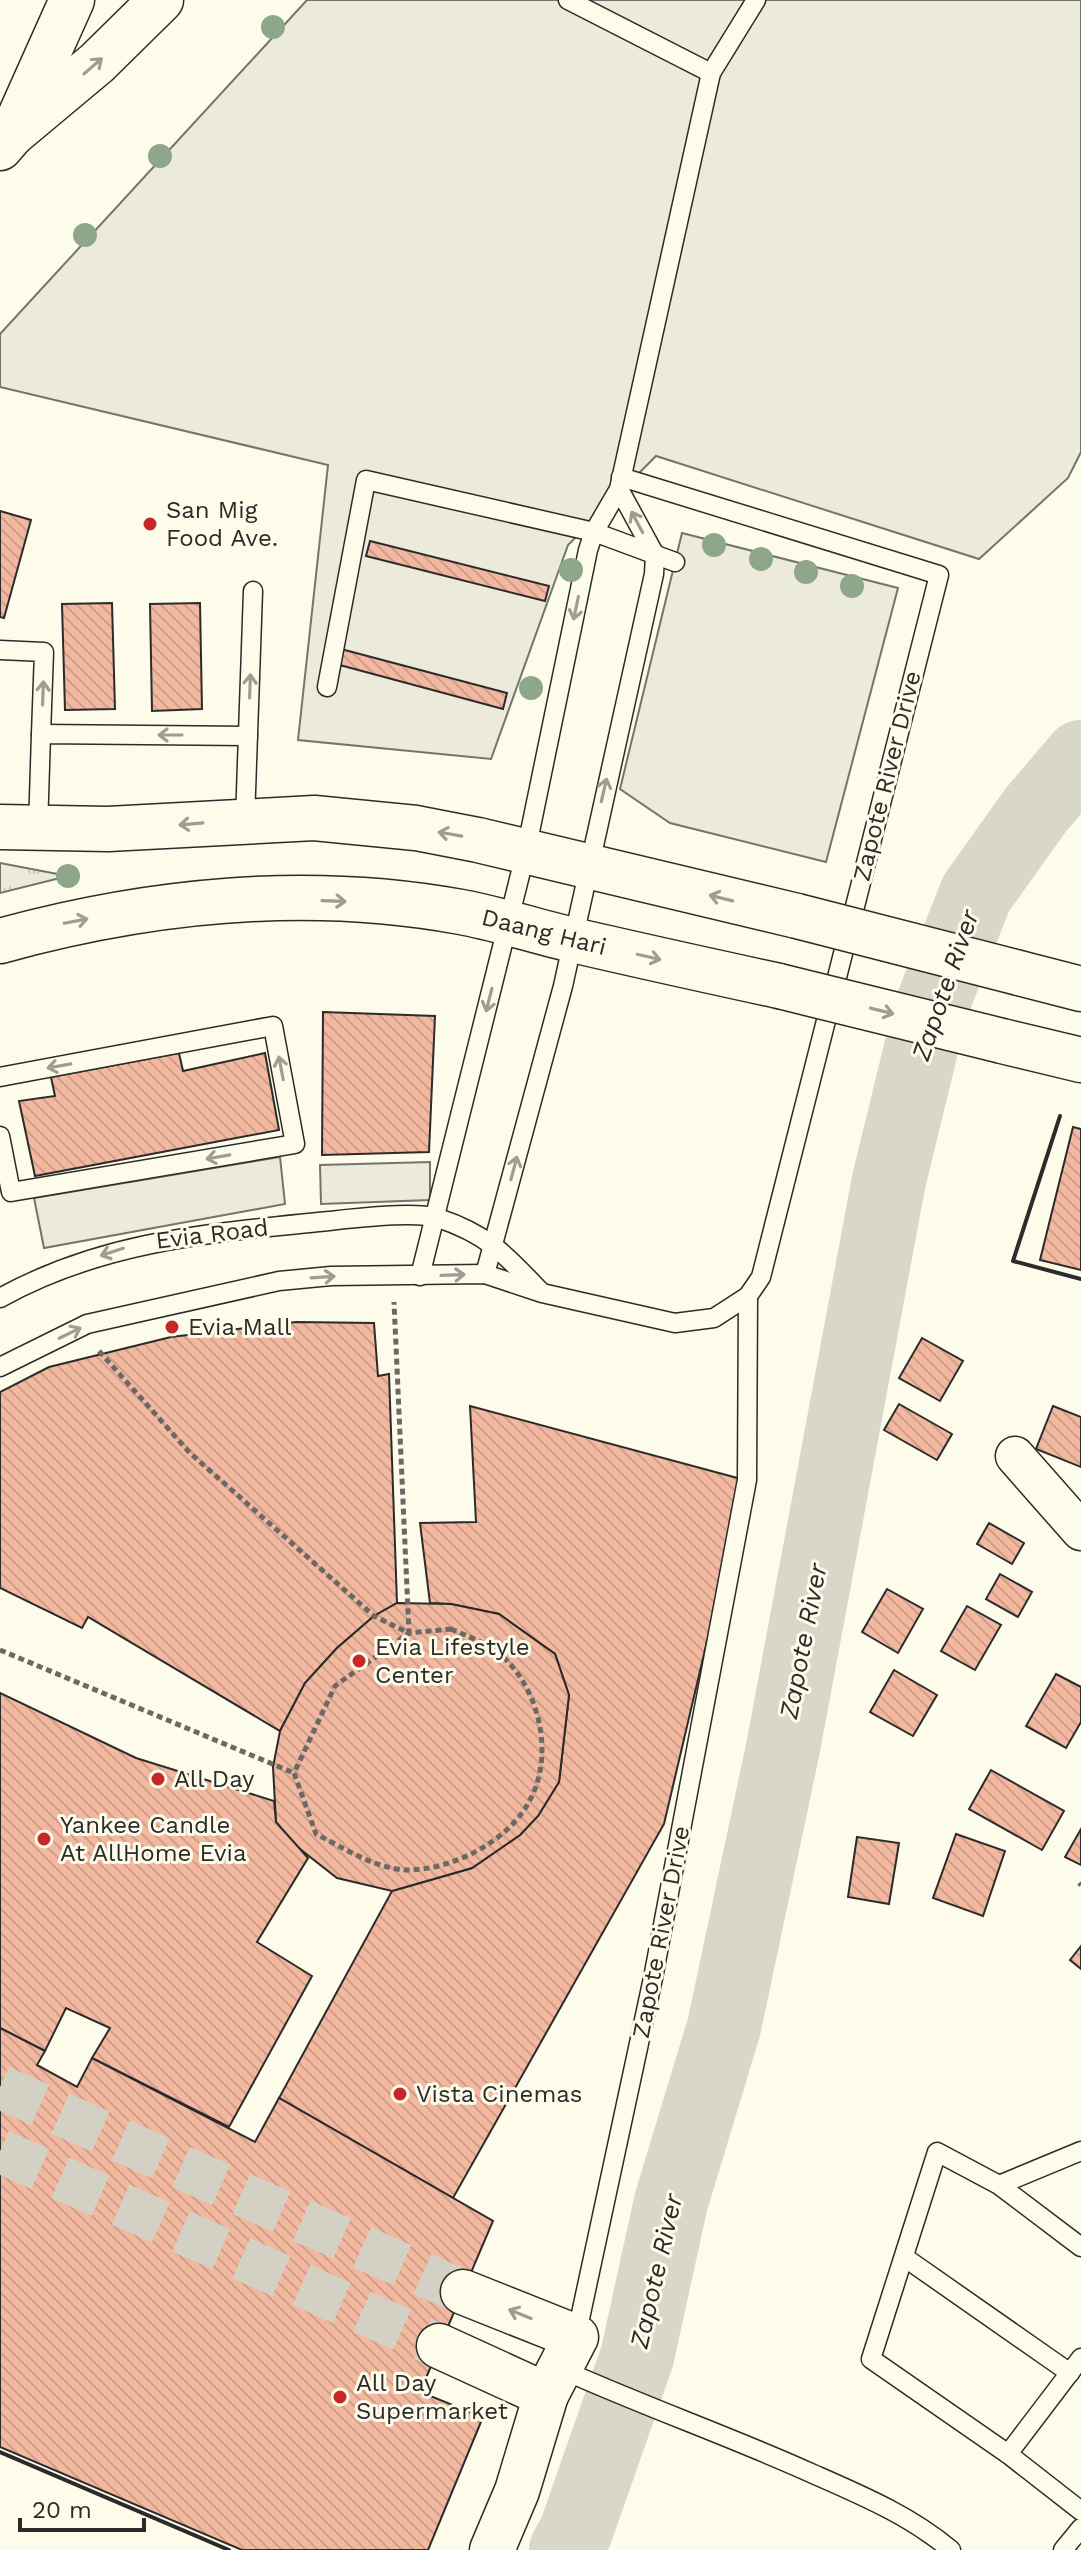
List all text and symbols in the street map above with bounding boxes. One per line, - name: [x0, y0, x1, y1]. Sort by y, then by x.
- one-way arrow: [83, 57, 103, 75]
- place label: San Mig Food Ave.: [166, 496, 278, 552]
- one-way arrow: [629, 511, 645, 534]
- marker: San Mig Food Ave.: [141, 515, 159, 533]
- one-way arrow: [568, 595, 583, 620]
- street label: Zapote River Drive: [847, 668, 927, 884]
- one-way arrow: [242, 673, 257, 700]
- one-way arrow: [35, 680, 50, 707]
- one-way arrow: [157, 727, 184, 743]
- one-way arrow: [598, 778, 613, 803]
- one-way arrow: [178, 817, 205, 832]
- one-way arrow: [437, 826, 463, 841]
- one-way arrow: [709, 890, 735, 905]
- one-way arrow: [320, 893, 347, 908]
- street label: Daang Hari: [479, 903, 609, 961]
- water label: Zapote River: [905, 905, 985, 1065]
- one-way arrow: [62, 913, 88, 928]
- one-way arrow: [636, 950, 661, 965]
- one-way arrow: [481, 986, 496, 1012]
- one-way arrow: [869, 1005, 895, 1020]
- one-way arrow: [272, 1055, 287, 1081]
- one-way arrow: [46, 1059, 72, 1074]
- one-way arrow: [206, 1151, 231, 1166]
- one-way arrow: [507, 1155, 522, 1181]
- street label: Evia Road: [154, 1213, 270, 1255]
- one-way arrow: [99, 1246, 124, 1261]
- one-way arrow: [439, 1267, 466, 1283]
- one-way arrow: [309, 1269, 336, 1284]
- place label: Evia Mall: [188, 1313, 292, 1341]
- marker: Evia Mall: [163, 1318, 181, 1336]
- one-way arrow: [58, 1324, 81, 1339]
- water label: Zapote River: [773, 1560, 833, 1722]
- place label: Evia Lifestyle Center: [375, 1633, 530, 1689]
- marker: Evia Lifestyle Center: [350, 1652, 368, 1670]
- place label: All Day: [174, 1765, 255, 1793]
- marker: All Day: [149, 1770, 167, 1788]
- place label: Yankee Candle At AllHome Evia: [60, 1811, 247, 1867]
- street label: Zapote River Drive: [627, 1823, 695, 2041]
- marker: Yankee Candle At AllHome Evia: [35, 1830, 53, 1848]
- place label: Vista Cinemas: [416, 2080, 583, 2108]
- marker: Vista Cinemas: [391, 2085, 409, 2103]
- water label: Zapote River: [623, 2190, 689, 2352]
- one-way arrow: [508, 2306, 533, 2320]
- place label: All Day Supermarket: [356, 2369, 508, 2425]
- marker: All Day Supermarket: [331, 2388, 349, 2406]
- scale bar: [20, 2482, 144, 2532]
- text: 20 m: [32, 2496, 92, 2524]

